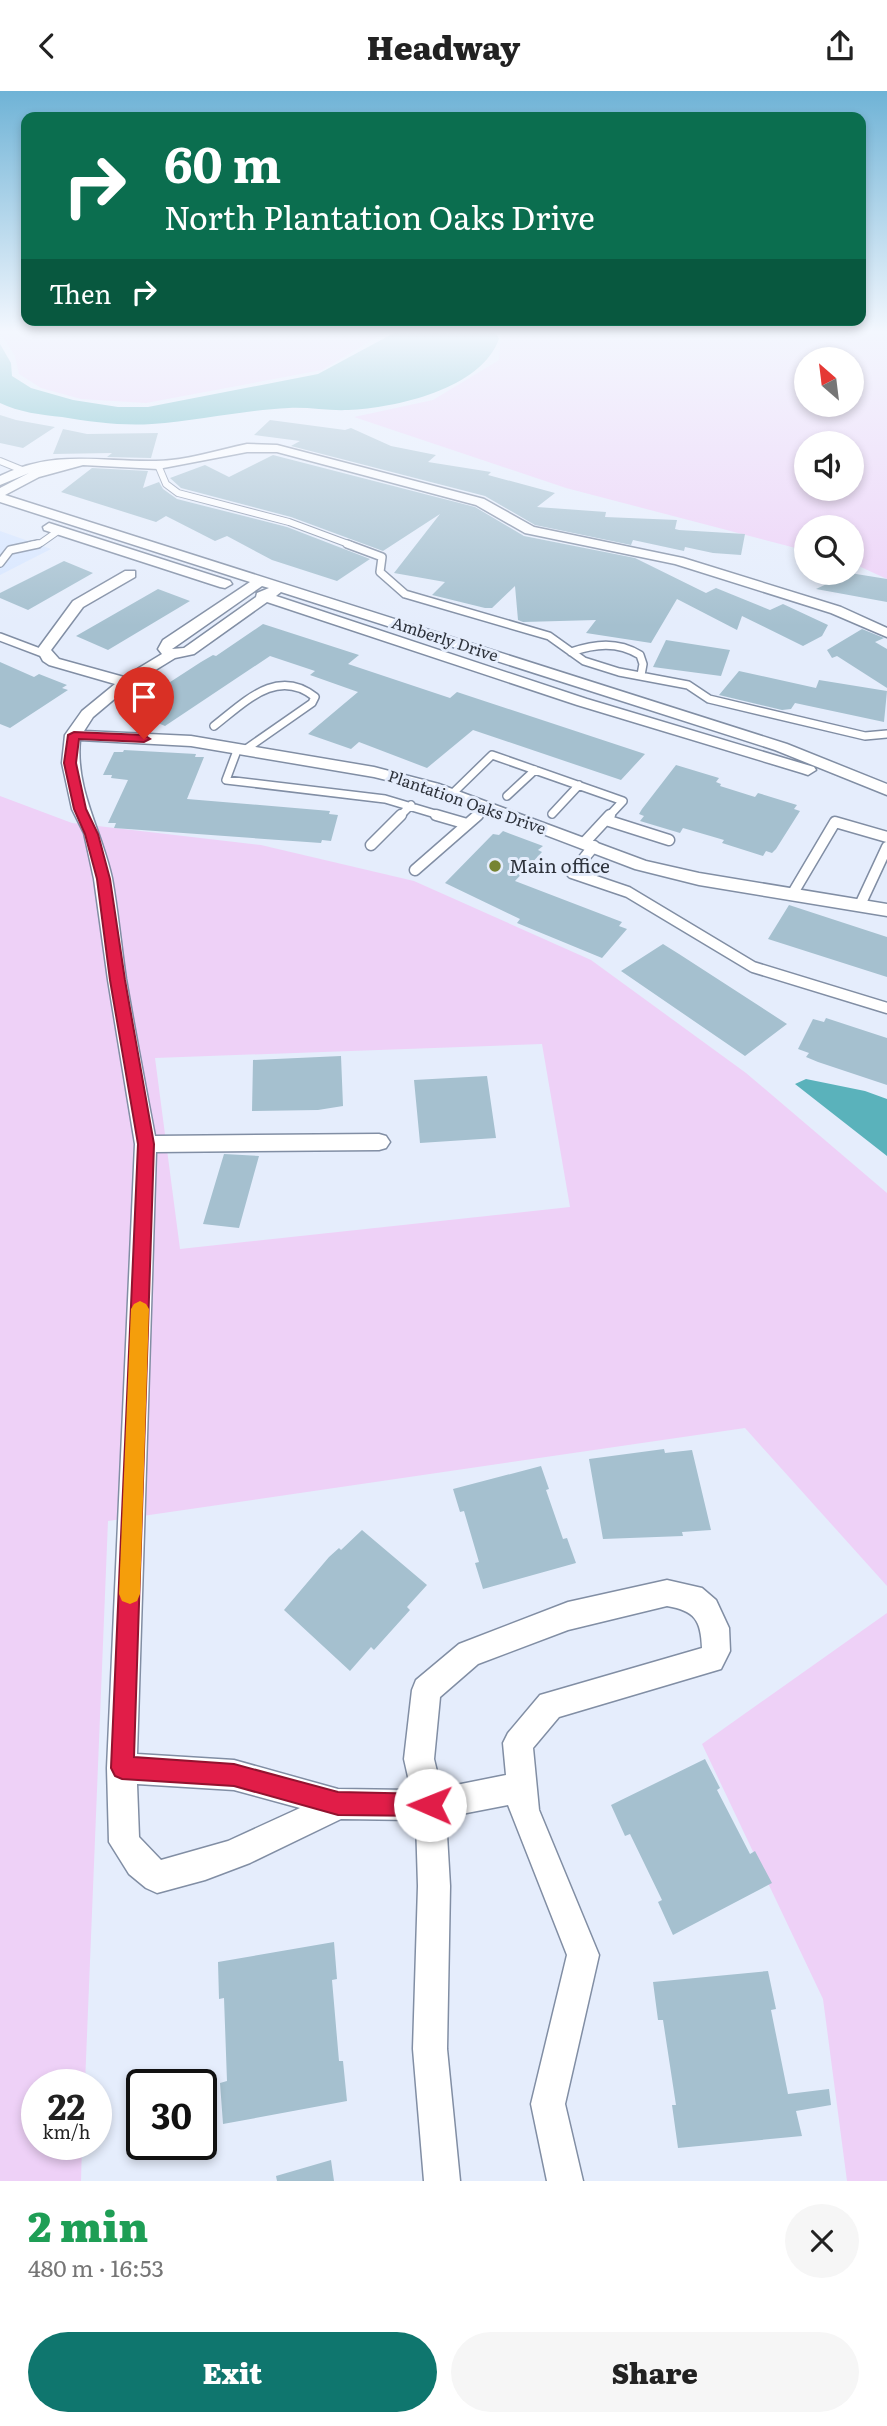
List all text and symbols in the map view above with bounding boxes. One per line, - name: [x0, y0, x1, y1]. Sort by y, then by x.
- text: Headway: [367, 22, 520, 70]
- icon: back: [28, 27, 66, 65]
- icon: share: [821, 27, 859, 65]
- text: 60 m: [164, 125, 281, 198]
- icon: right: [49, 140, 140, 231]
- text: North Plantation Oaks Drive: [164, 192, 595, 240]
- text: Then: [49, 273, 111, 312]
- icon: right: [125, 273, 163, 311]
- north arrow: [794, 347, 864, 417]
- map controls: [794, 347, 864, 585]
- button: sound: [794, 431, 864, 501]
- button: search: [794, 515, 864, 585]
- street label: Amberly Drive: [389, 610, 502, 667]
- pin: [114, 667, 174, 739]
- icon: arrive: [125, 678, 163, 716]
- street label: Plantation Oaks Drive: [385, 763, 550, 839]
- place label: Main office: [509, 851, 610, 879]
- marker: Main office: [487, 858, 503, 874]
- position arrow: [393, 1768, 467, 1842]
- speed limit sign: 30: [126, 2069, 217, 2160]
- text: 22: [48, 2079, 85, 2131]
- text: km/h: [43, 2118, 90, 2145]
- text: 2 min: [28, 2193, 148, 2255]
- button: close: [785, 2204, 859, 2278]
- text: 480 m · 16:53: [28, 2250, 164, 2284]
- button: Exit: [28, 2332, 437, 2412]
- button: Share: [451, 2332, 859, 2412]

